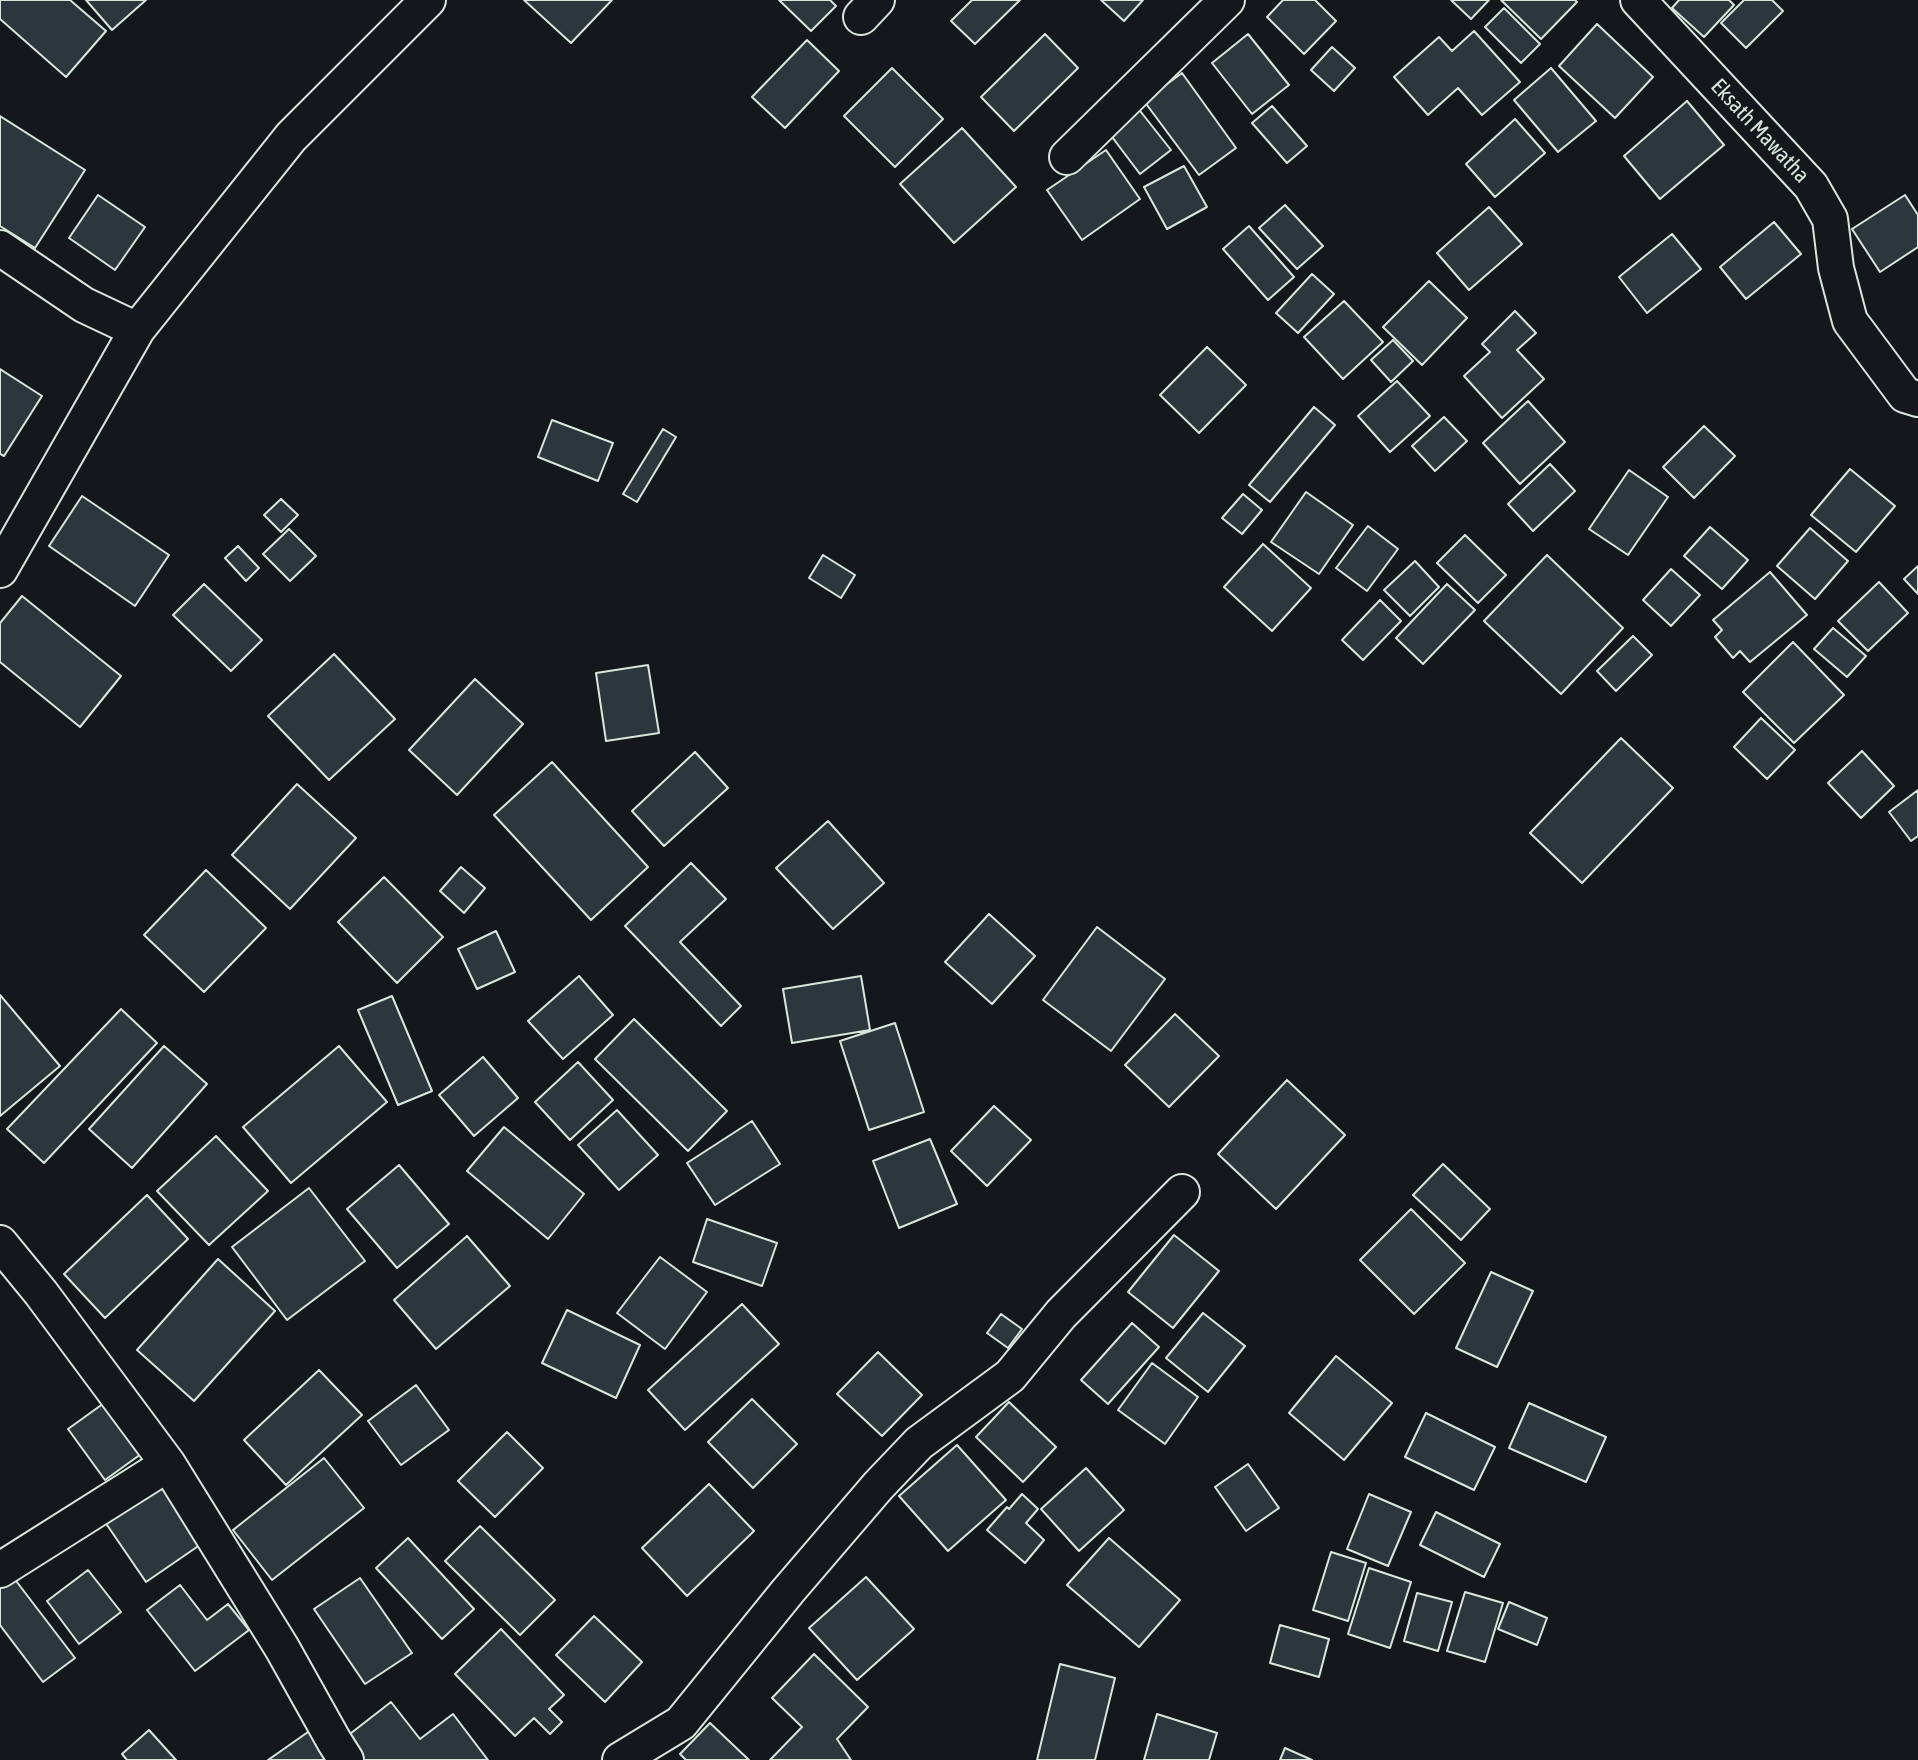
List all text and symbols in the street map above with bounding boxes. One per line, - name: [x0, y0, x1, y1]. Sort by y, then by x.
- street label: Eksath Mawatha: [1705, 74, 1815, 188]

